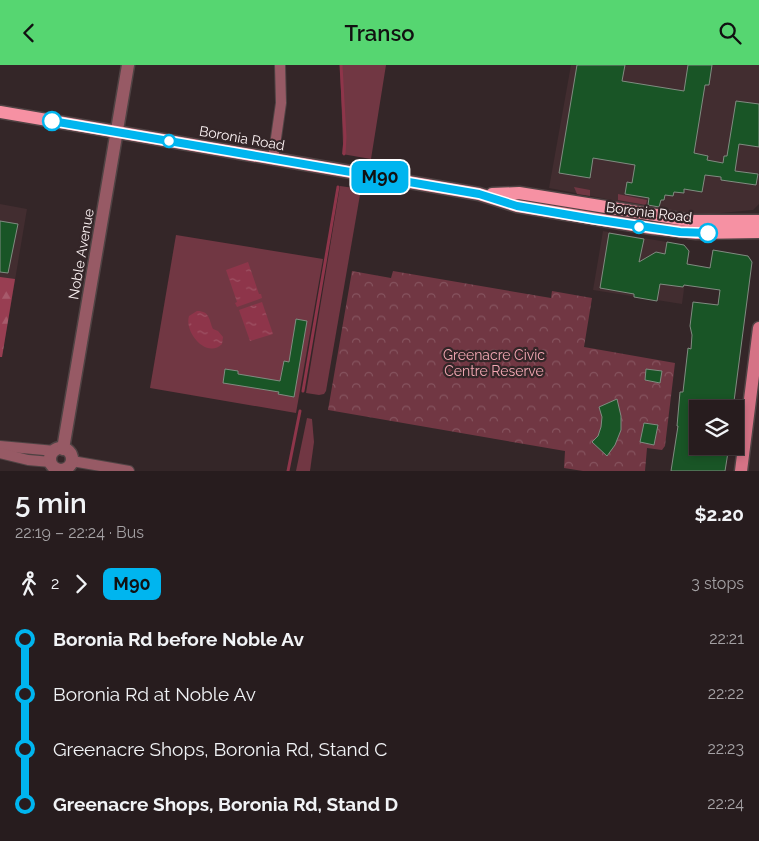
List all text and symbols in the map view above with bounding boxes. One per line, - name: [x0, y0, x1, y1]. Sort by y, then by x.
- icon: back: [15, 19, 43, 47]
- icon: search: [716, 19, 744, 47]
- text: Transo: [345, 20, 414, 46]
- unlabelled marker: [42, 111, 62, 131]
- street label: Boronia Road: [198, 123, 286, 153]
- unlabelled marker: [162, 134, 176, 148]
- line badge: M90: [351, 161, 409, 193]
- text: M90: [361, 166, 399, 187]
- street label: Boronia Road: [605, 199, 693, 225]
- street label: Noble Avenue: [65, 207, 97, 301]
- unlabelled marker: [632, 220, 646, 234]
- unlabelled marker: [698, 223, 718, 243]
- park label: Greenacre Civic Centre Reserve: [443, 347, 545, 379]
- map controls: [689, 400, 744, 455]
- button: layers: [689, 400, 744, 455]
- text: 5 min: [15, 487, 87, 520]
- text: $2.20: [695, 503, 744, 525]
- text: 22:19 – 22:24 · Bus: [15, 523, 144, 542]
- icon: walk: [15, 570, 43, 598]
- icon: forward: [67, 570, 95, 598]
- text: M90: [113, 573, 151, 594]
- text: 2: [51, 574, 59, 593]
- text: 3 stops: [691, 574, 744, 593]
- text: Boronia Rd before Noble Av: [53, 628, 304, 650]
- text: 22:21: [709, 629, 744, 648]
- text: Boronia Rd at Noble Av: [53, 683, 256, 705]
- text: 22:22: [708, 684, 744, 703]
- text: Greenacre Shops, Boronia Rd, Stand C: [53, 738, 387, 760]
- text: 22:23: [707, 739, 744, 758]
- text: Greenacre Shops, Boronia Rd, Stand D: [53, 793, 398, 815]
- text: 22:24: [707, 794, 744, 813]

